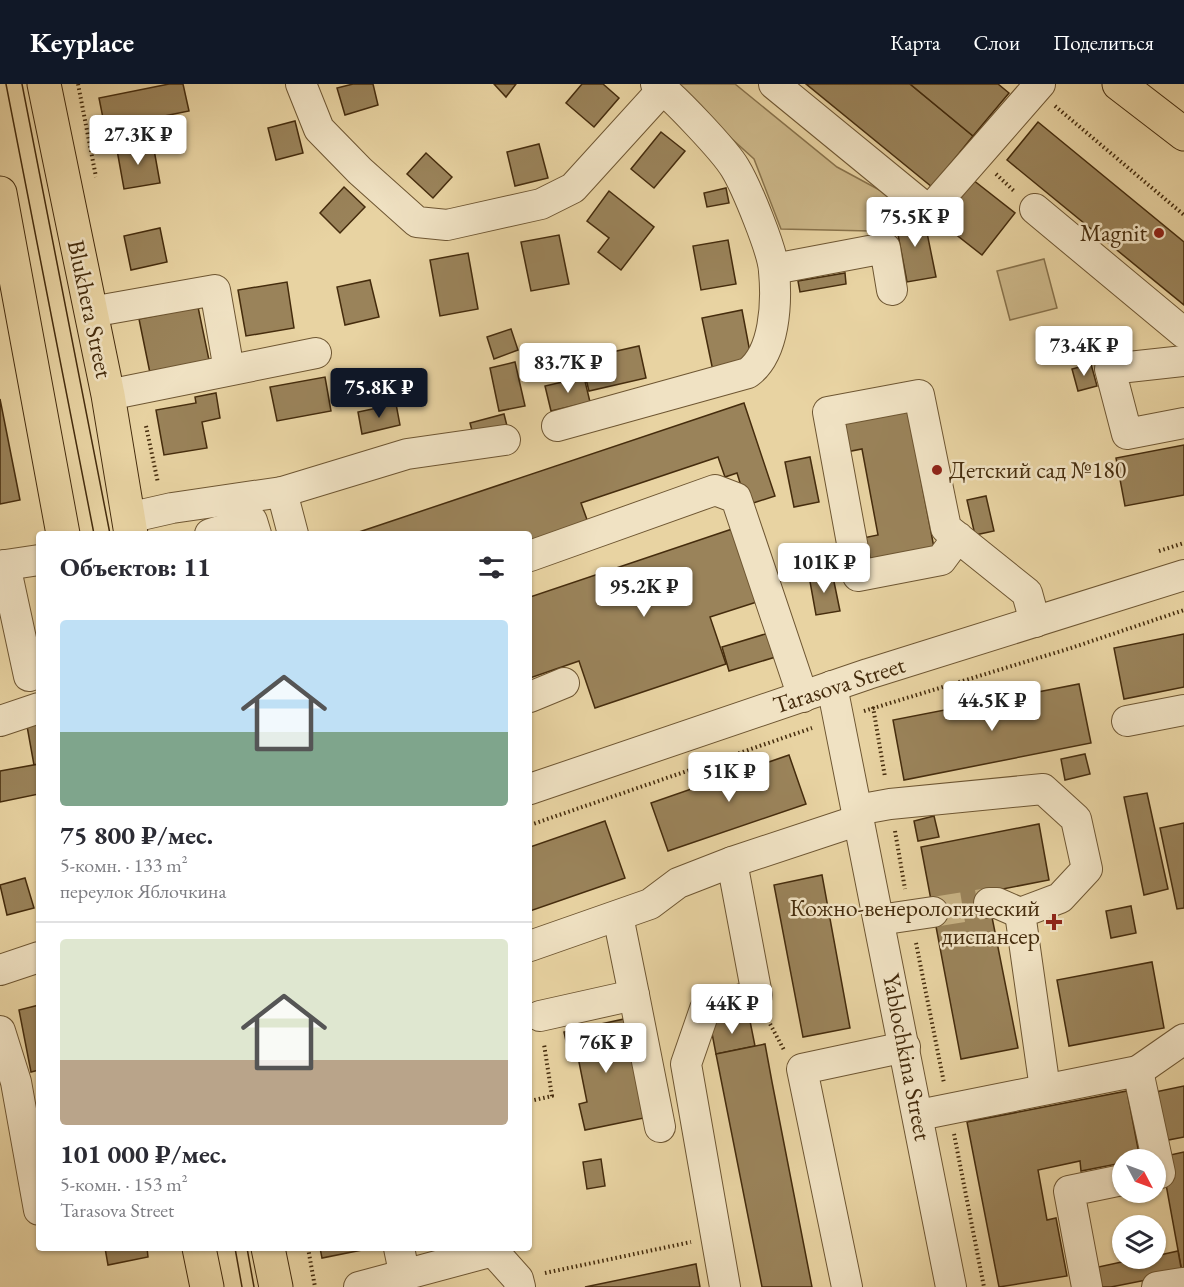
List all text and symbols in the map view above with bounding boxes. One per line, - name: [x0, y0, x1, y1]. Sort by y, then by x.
- text: Keyplace: [30, 24, 134, 60]
- text: Карта: [890, 29, 940, 56]
- text: Слои: [973, 29, 1020, 56]
- text: Поделиться: [1053, 29, 1154, 56]
- pin: 27.3K ₽: [83, 115, 193, 166]
- text: 27.3K ₽: [104, 121, 172, 147]
- pin: 75.5K ₽: [860, 197, 970, 248]
- text: 75.5K ₽: [881, 203, 949, 229]
- place label: Magnit: [1080, 217, 1147, 248]
- marker: Magnit: [1152, 226, 1166, 240]
- street label: Blukhera Street: [61, 237, 120, 381]
- pin: 73.4K ₽: [1029, 326, 1139, 377]
- text: 73.4K ₽: [1050, 332, 1118, 358]
- pin: 83.7K ₽: [513, 343, 623, 394]
- text: 83.7K ₽: [534, 349, 602, 375]
- pin: 75.8K ₽: [324, 368, 434, 419]
- text: 75.8K ₽: [345, 374, 413, 400]
- place label: Детский сад №180: [949, 454, 1126, 485]
- marker: Детский сад №180: [930, 463, 944, 477]
- pin: 101K ₽: [775, 543, 873, 594]
- text: 101K ₽: [792, 549, 856, 575]
- text: Объектов: 11: [60, 550, 211, 584]
- icon: filters: [475, 551, 508, 584]
- pin: 95.2K ₽: [589, 567, 699, 618]
- text: 95.2K ₽: [610, 573, 678, 599]
- street label: Tarasova Street: [769, 648, 909, 720]
- icon: home: [230, 659, 338, 767]
- pin: 44.5K ₽: [937, 681, 1047, 732]
- text: 44.5K ₽: [958, 687, 1026, 713]
- pin: 51K ₽: [687, 752, 771, 803]
- text: 51K ₽: [702, 758, 756, 784]
- text: 75 800 ₽/мес.: [60, 818, 213, 852]
- text: 5-комн. · 133 m²: [60, 852, 188, 878]
- text: переулок Яблочкина: [60, 878, 226, 904]
- place label: Кожно-венерологический диспансер: [790, 892, 1040, 951]
- marker: Кожно-венерологический диспансер: [1045, 913, 1063, 931]
- street label: Yablochkina Street: [876, 971, 939, 1144]
- icon: home: [230, 978, 338, 1086]
- pin: 44K ₽: [690, 984, 774, 1035]
- text: 44K ₽: [705, 990, 759, 1016]
- pin: 76K ₽: [564, 1023, 648, 1074]
- text: 76K ₽: [579, 1029, 633, 1055]
- text: 101 000 ₽/мес.: [60, 1137, 227, 1171]
- north arrow: [1112, 1149, 1166, 1203]
- map controls: [1112, 1149, 1166, 1269]
- text: 5-комн. · 153 m²: [60, 1171, 188, 1197]
- text: Tarasova Street: [60, 1197, 174, 1223]
- button: layers: [1112, 1215, 1166, 1269]

